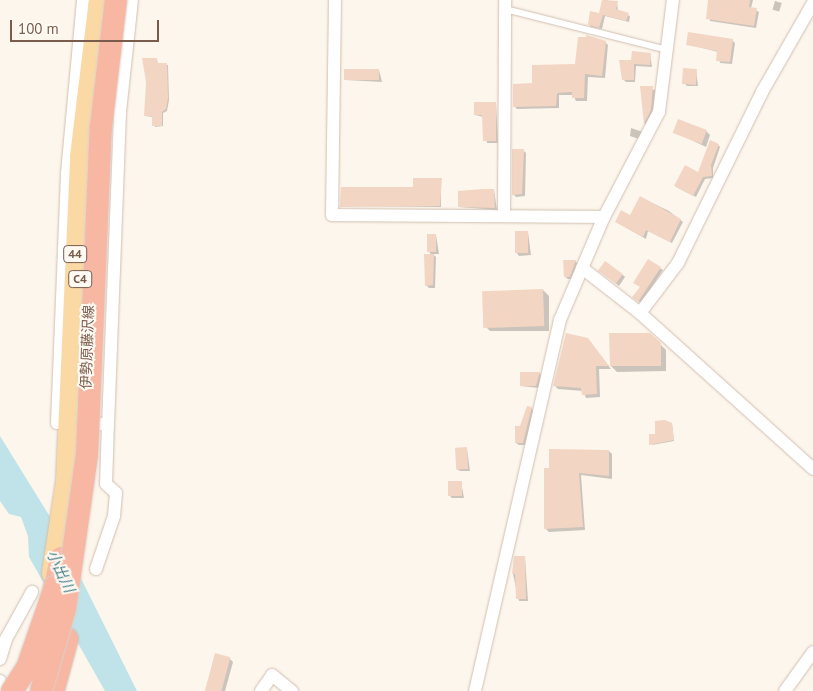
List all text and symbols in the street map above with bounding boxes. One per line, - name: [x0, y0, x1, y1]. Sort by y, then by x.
- scale bar: [12, 10, 161, 42]
- text: 100 m: [18, 19, 59, 38]
- road number: 44: [62, 244, 88, 264]
- road number: C4: [68, 270, 92, 288]
- street label: 伊勢原藤沢線: [77, 305, 97, 389]
- water label: 小出川: [43, 547, 79, 595]

